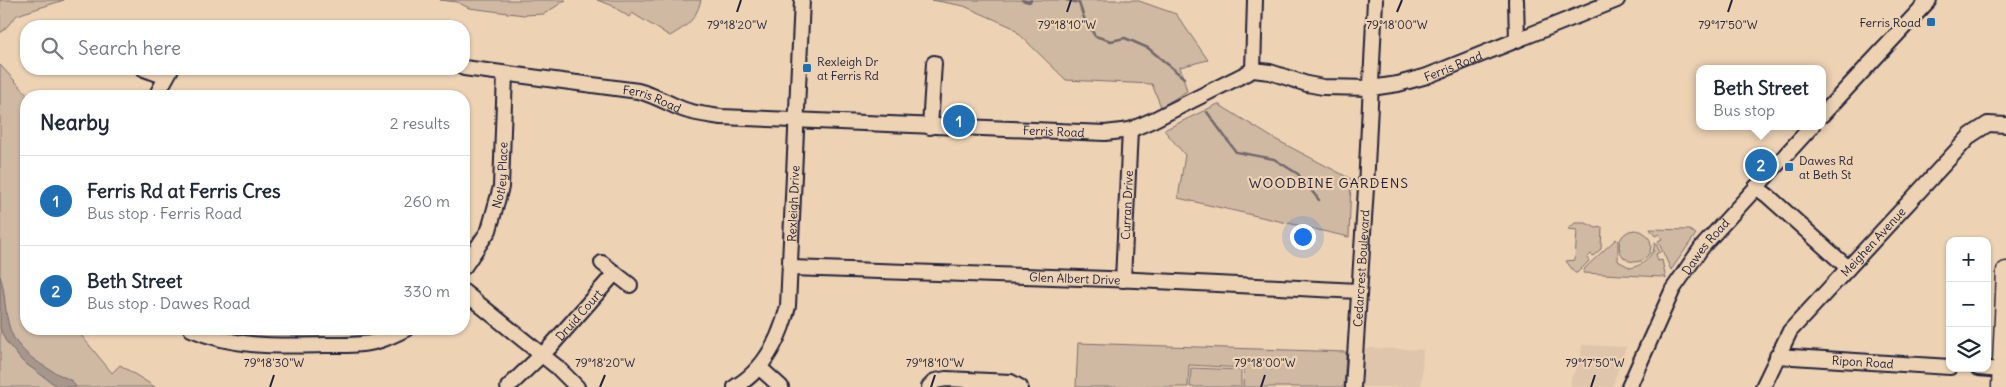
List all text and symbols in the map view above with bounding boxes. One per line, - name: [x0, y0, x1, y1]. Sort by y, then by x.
- place label: Ferris Road: [1859, 15, 1921, 30]
- marker: Ferris Road: [1925, 16, 1937, 28]
- text: 79°18'20"W: [707, 17, 767, 32]
- text: 79°18'10"W: [1038, 17, 1096, 32]
- text: 79°18'00"W: [1366, 17, 1428, 32]
- text: 79°17'50"W: [1698, 17, 1758, 32]
- search box: [20, 20, 470, 75]
- icon: search: [38, 34, 66, 62]
- text: Search here: [78, 36, 181, 60]
- street label: Ferris Road: [1422, 47, 1484, 84]
- place label: Rexleigh Dr at Ferris Rd: [817, 54, 879, 83]
- marker: Rexleigh Dr at Ferris Rd: [801, 62, 813, 74]
- popup: [1696, 65, 1826, 130]
- text: Beth Street: [1713, 76, 1809, 100]
- street label: Ferris Road: [622, 82, 684, 115]
- text: Bus stop: [1713, 100, 1775, 120]
- pin: 1: [943, 102, 975, 140]
- text: Nearby: [40, 109, 110, 136]
- text: 2 results: [390, 113, 450, 133]
- street label: Ferris Road: [1023, 122, 1085, 140]
- street label: Notley Place: [488, 142, 510, 210]
- pin: 2: [1745, 146, 1777, 184]
- place label: Dawes Rd at Beth St: [1799, 153, 1853, 182]
- marker: Dawes Rd at Beth St: [1783, 161, 1795, 173]
- street label: Rexleigh Drive: [783, 165, 802, 242]
- street label: Curran Drive: [1117, 170, 1136, 240]
- district label: WOODBINE GARDENS: [1249, 174, 1409, 192]
- text: Ferris Rd at Ferris Cres: [87, 179, 281, 203]
- text: 1: [53, 191, 59, 211]
- text: 260 m: [404, 191, 450, 211]
- text: Bus stop · Ferris Road: [87, 203, 242, 223]
- street label: Meighen Avenue: [1837, 204, 1908, 279]
- street label: Cedarcrest Boulevard: [1349, 209, 1372, 327]
- street label: Dawes Road: [1678, 215, 1732, 277]
- your location: [1290, 224, 1316, 250]
- map controls: [1946, 237, 1991, 372]
- button: +: [1946, 237, 1991, 282]
- text: Beth Street: [87, 269, 182, 293]
- street label: Glen Albert Drive: [1029, 269, 1121, 287]
- text: 2: [52, 281, 60, 301]
- text: 330 m: [403, 281, 450, 301]
- button: −: [1946, 282, 1991, 327]
- street label: Druid Court: [552, 286, 605, 344]
- text: Bus stop · Dawes Road: [87, 293, 250, 313]
- button: layers: [1946, 327, 1991, 372]
- street label: Ripon Road: [1831, 352, 1894, 371]
- text: 79°18'30"W: [244, 355, 304, 370]
- text: 79°18'20"W: [575, 355, 635, 370]
- text: 79°18'10"W: [906, 355, 964, 370]
- text: 79°18'00"W: [1234, 355, 1296, 370]
- text: 79°17'50"W: [1565, 355, 1625, 370]

